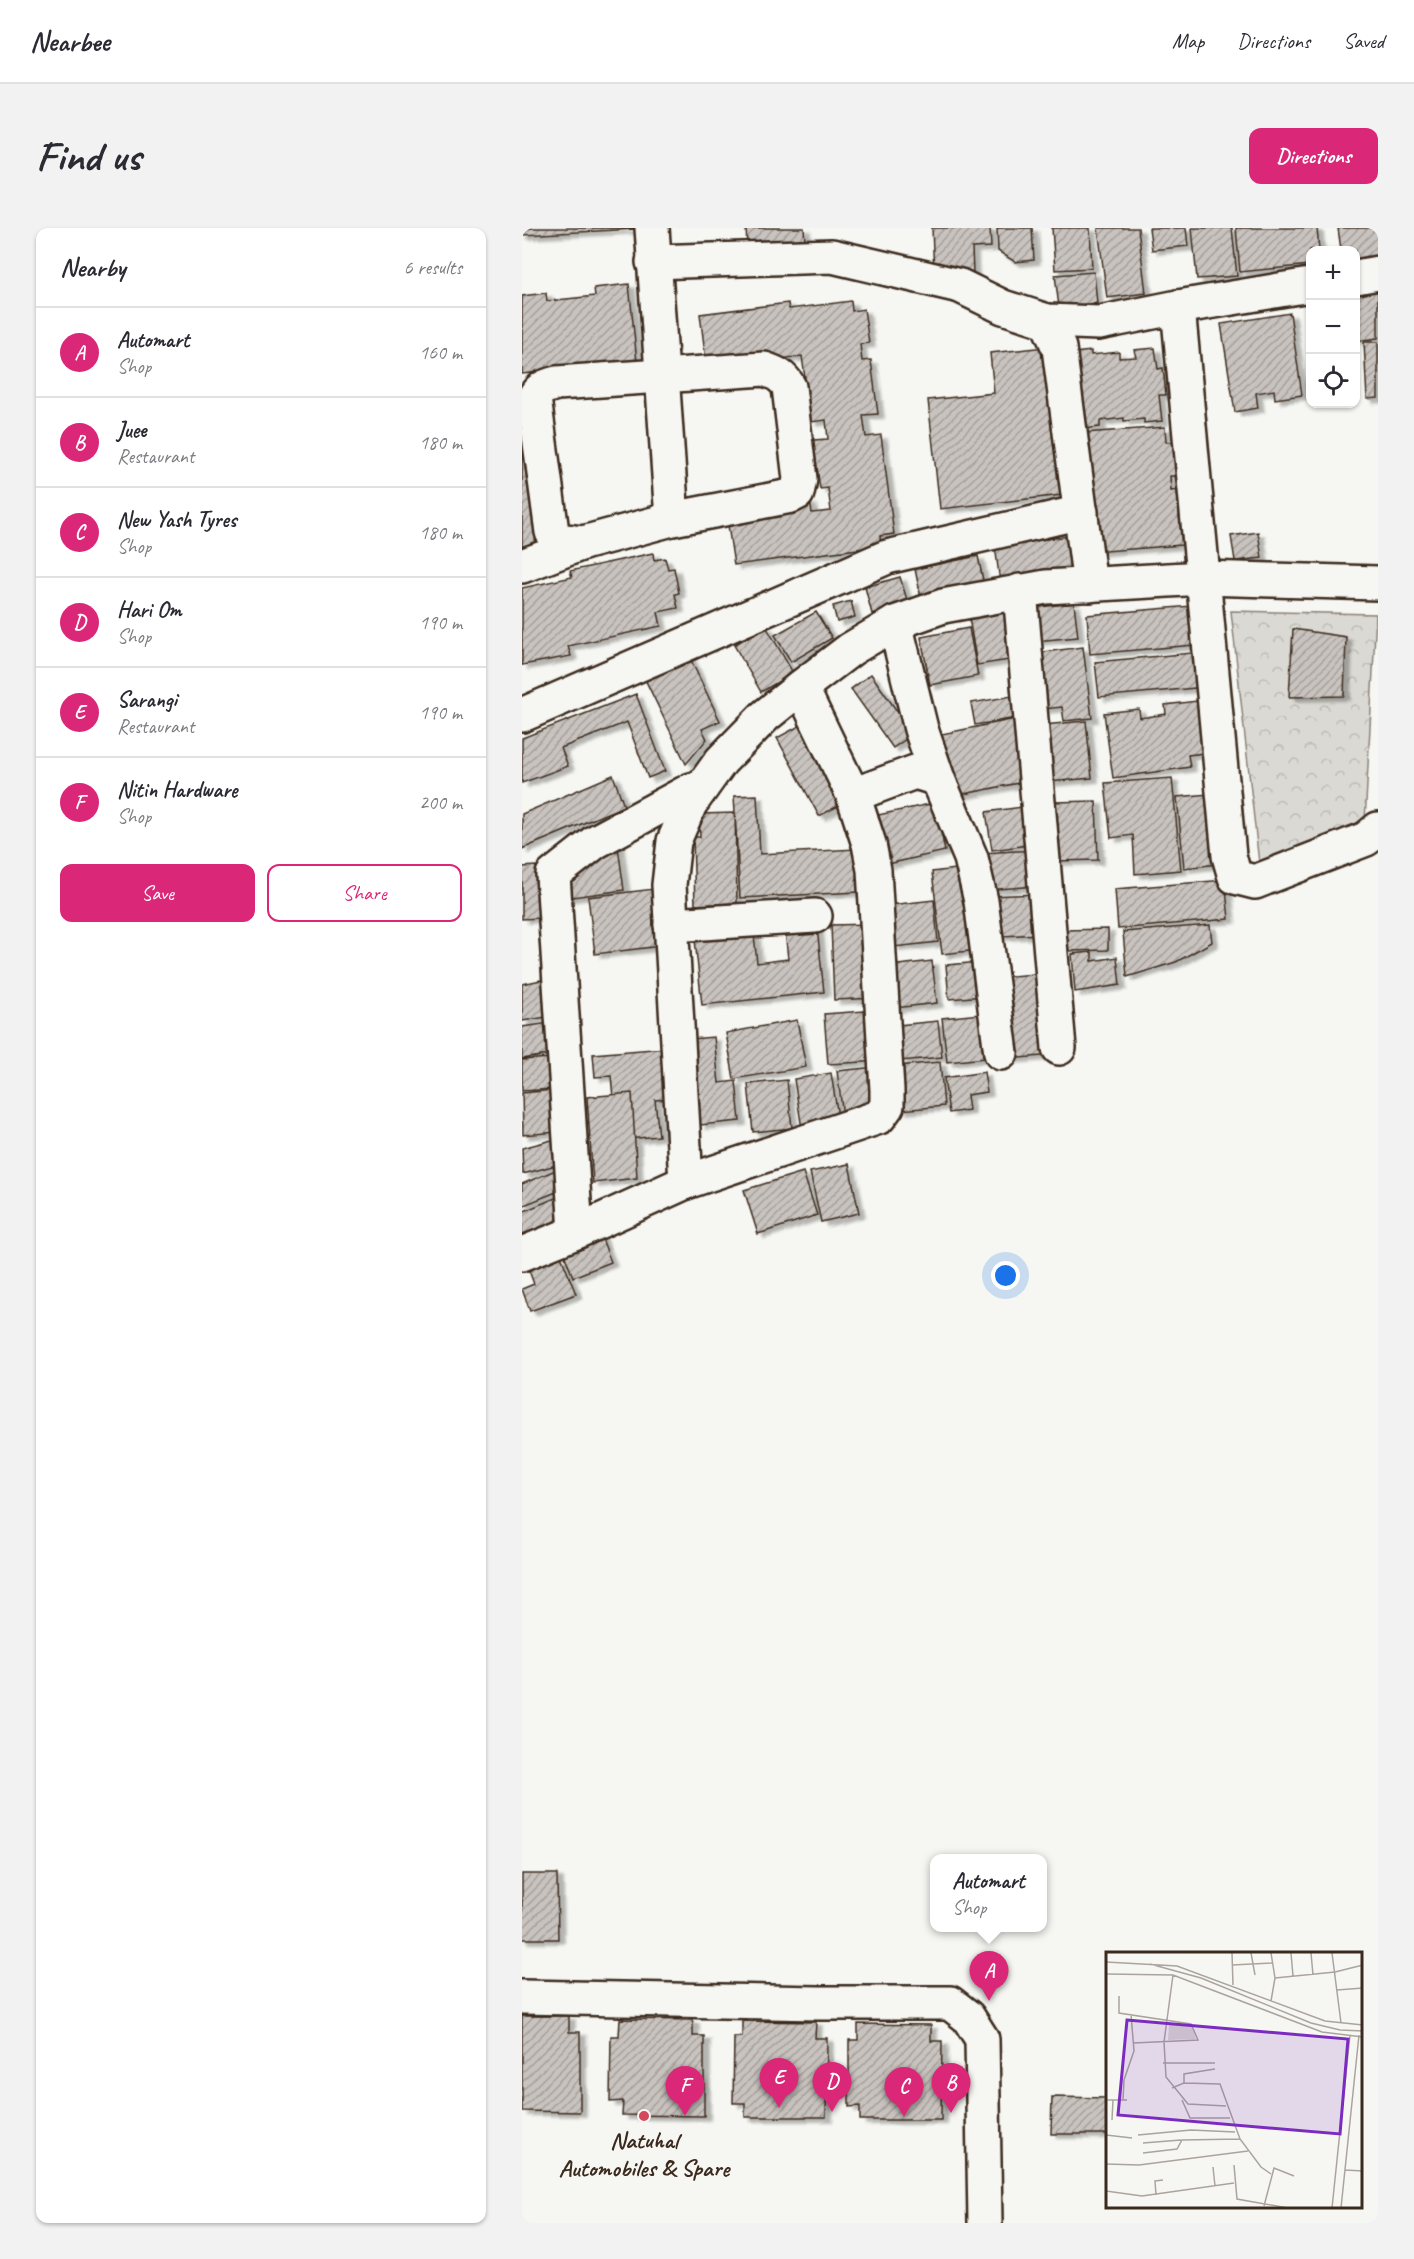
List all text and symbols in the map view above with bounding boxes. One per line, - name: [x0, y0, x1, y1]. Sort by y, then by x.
- text: Nearbee: [30, 24, 110, 59]
- text: Map: [1172, 28, 1204, 54]
- text: Directions: [1237, 28, 1310, 54]
- text: Saved: [1343, 28, 1384, 54]
- button: Directions: [1249, 128, 1378, 184]
- text: Find us: [36, 130, 141, 183]
- map controls: [1306, 246, 1360, 408]
- button: +: [1306, 246, 1360, 300]
- text: Nearby: [60, 251, 125, 284]
- text: 6 results: [403, 255, 462, 280]
- button: −: [1306, 300, 1360, 354]
- text: Automart: [117, 326, 189, 354]
- text: A: [74, 340, 85, 365]
- text: 160 m: [419, 340, 462, 365]
- text: Shop: [117, 354, 151, 379]
- button: locate: [1306, 354, 1360, 408]
- text: Juee: [117, 416, 146, 444]
- text: B: [74, 430, 85, 455]
- text: 180 m: [419, 430, 462, 455]
- text: Restaurant: [117, 444, 194, 469]
- text: New Yash Tyres: [117, 506, 236, 534]
- text: C: [75, 520, 84, 545]
- text: 180 m: [419, 520, 462, 545]
- text: Shop: [117, 534, 151, 559]
- text: Hari Om: [117, 596, 182, 624]
- text: D: [74, 610, 85, 635]
- text: 190 m: [419, 610, 462, 635]
- text: Shop: [117, 624, 151, 649]
- text: Sarangi: [117, 686, 177, 714]
- text: E: [74, 700, 85, 725]
- text: 190 m: [419, 700, 462, 725]
- text: Restaurant: [117, 714, 194, 739]
- text: Nitin Hardware: [117, 776, 237, 804]
- text: F: [75, 790, 84, 815]
- text: 200 m: [419, 790, 462, 815]
- text: Shop: [117, 804, 151, 829]
- button: Save: [60, 864, 255, 922]
- button: Share: [267, 864, 462, 922]
- your location: [991, 1261, 1020, 1290]
- popup: [930, 1854, 1047, 1932]
- text: Automart: [952, 1867, 1025, 1895]
- text: Shop: [952, 1895, 986, 1920]
- pin: A: [970, 1952, 1008, 2001]
- inset map: [1106, 1952, 1363, 2208]
- pin: E: [760, 2058, 798, 2108]
- pin: D: [812, 2062, 852, 2112]
- pin: B: [932, 2064, 970, 2113]
- pin: F: [666, 2066, 704, 2116]
- pin: C: [884, 2068, 923, 2117]
- marker: Natuhal Automobiles & Spare: [637, 2109, 651, 2123]
- place label: Natuhal Automobiles & Spare: [559, 2125, 731, 2183]

